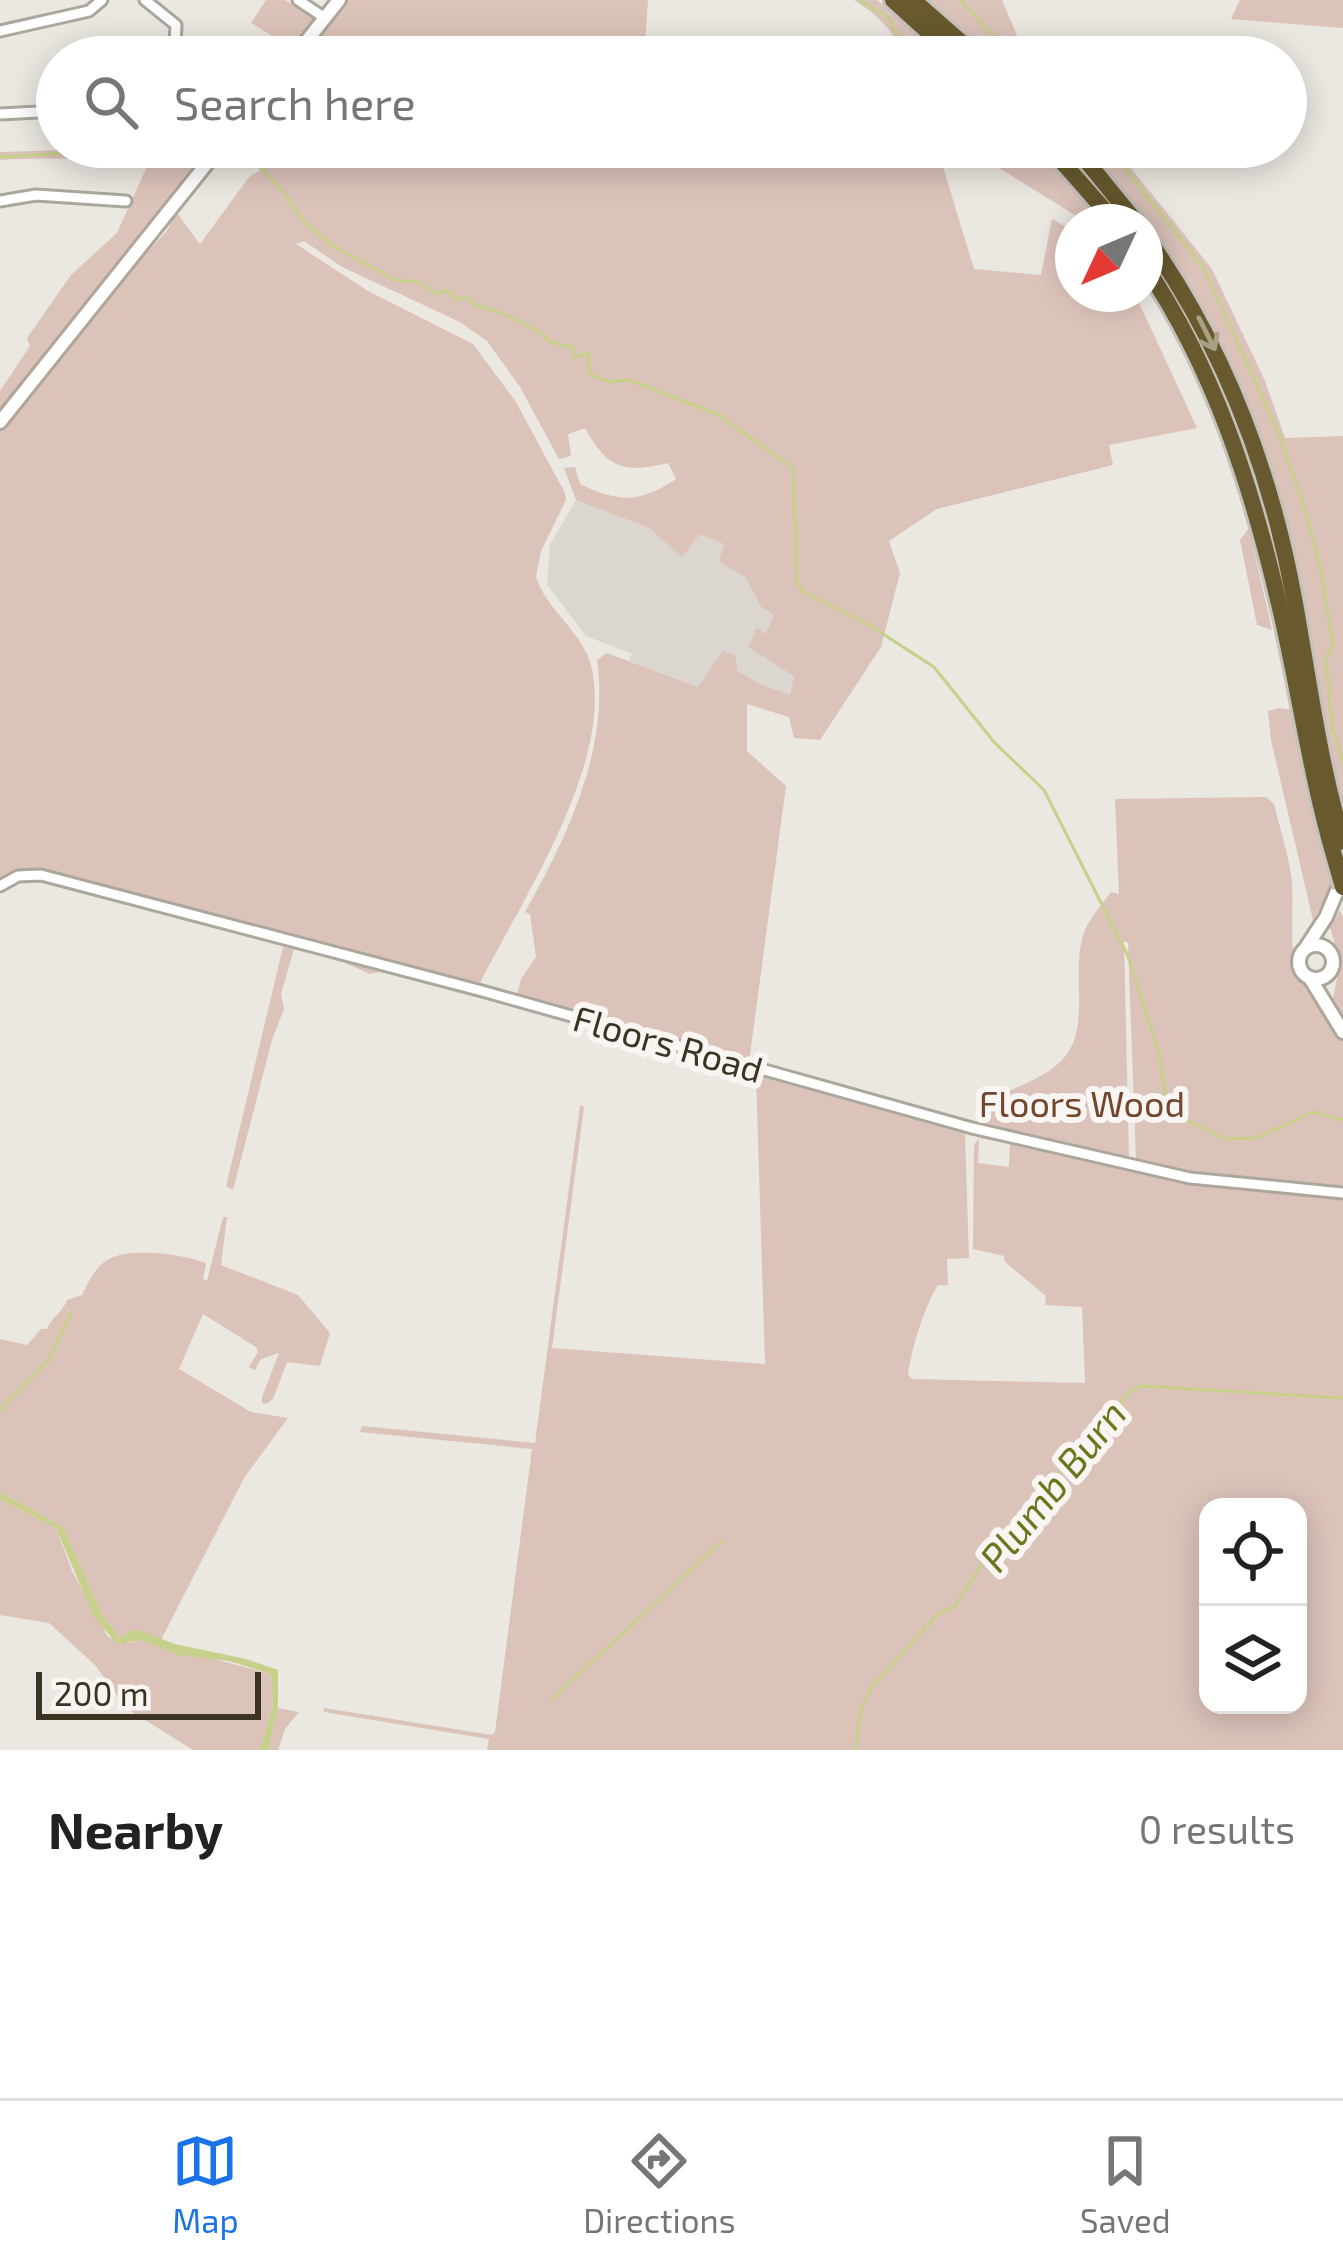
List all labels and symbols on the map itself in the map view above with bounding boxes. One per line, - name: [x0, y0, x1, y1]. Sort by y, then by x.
- north arrow: [1055, 204, 1163, 312]
- one-way arrow: [1196, 316, 1219, 352]
- street label: Floors Road: [569, 995, 768, 1090]
- park label: Floors Wood: [979, 1081, 1185, 1124]
- water label: Plumb Burn: [969, 1390, 1135, 1580]
- scale bar: [36, 1666, 261, 1719]

